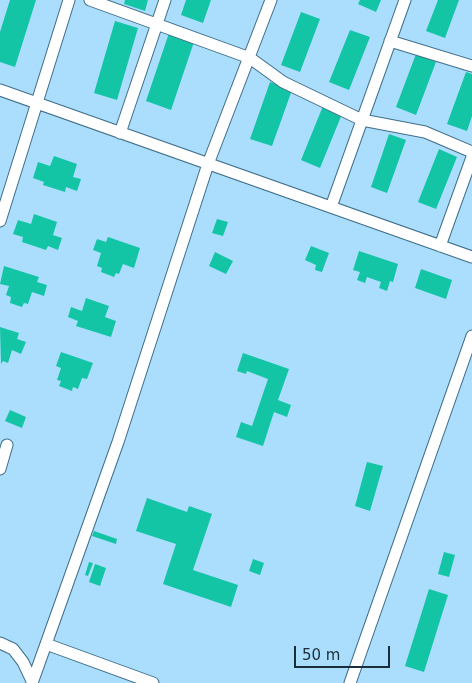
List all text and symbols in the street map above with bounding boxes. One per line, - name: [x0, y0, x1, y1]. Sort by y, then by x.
- scale bar: [297, 636, 393, 668]
- text: 50 m: [302, 646, 340, 664]

